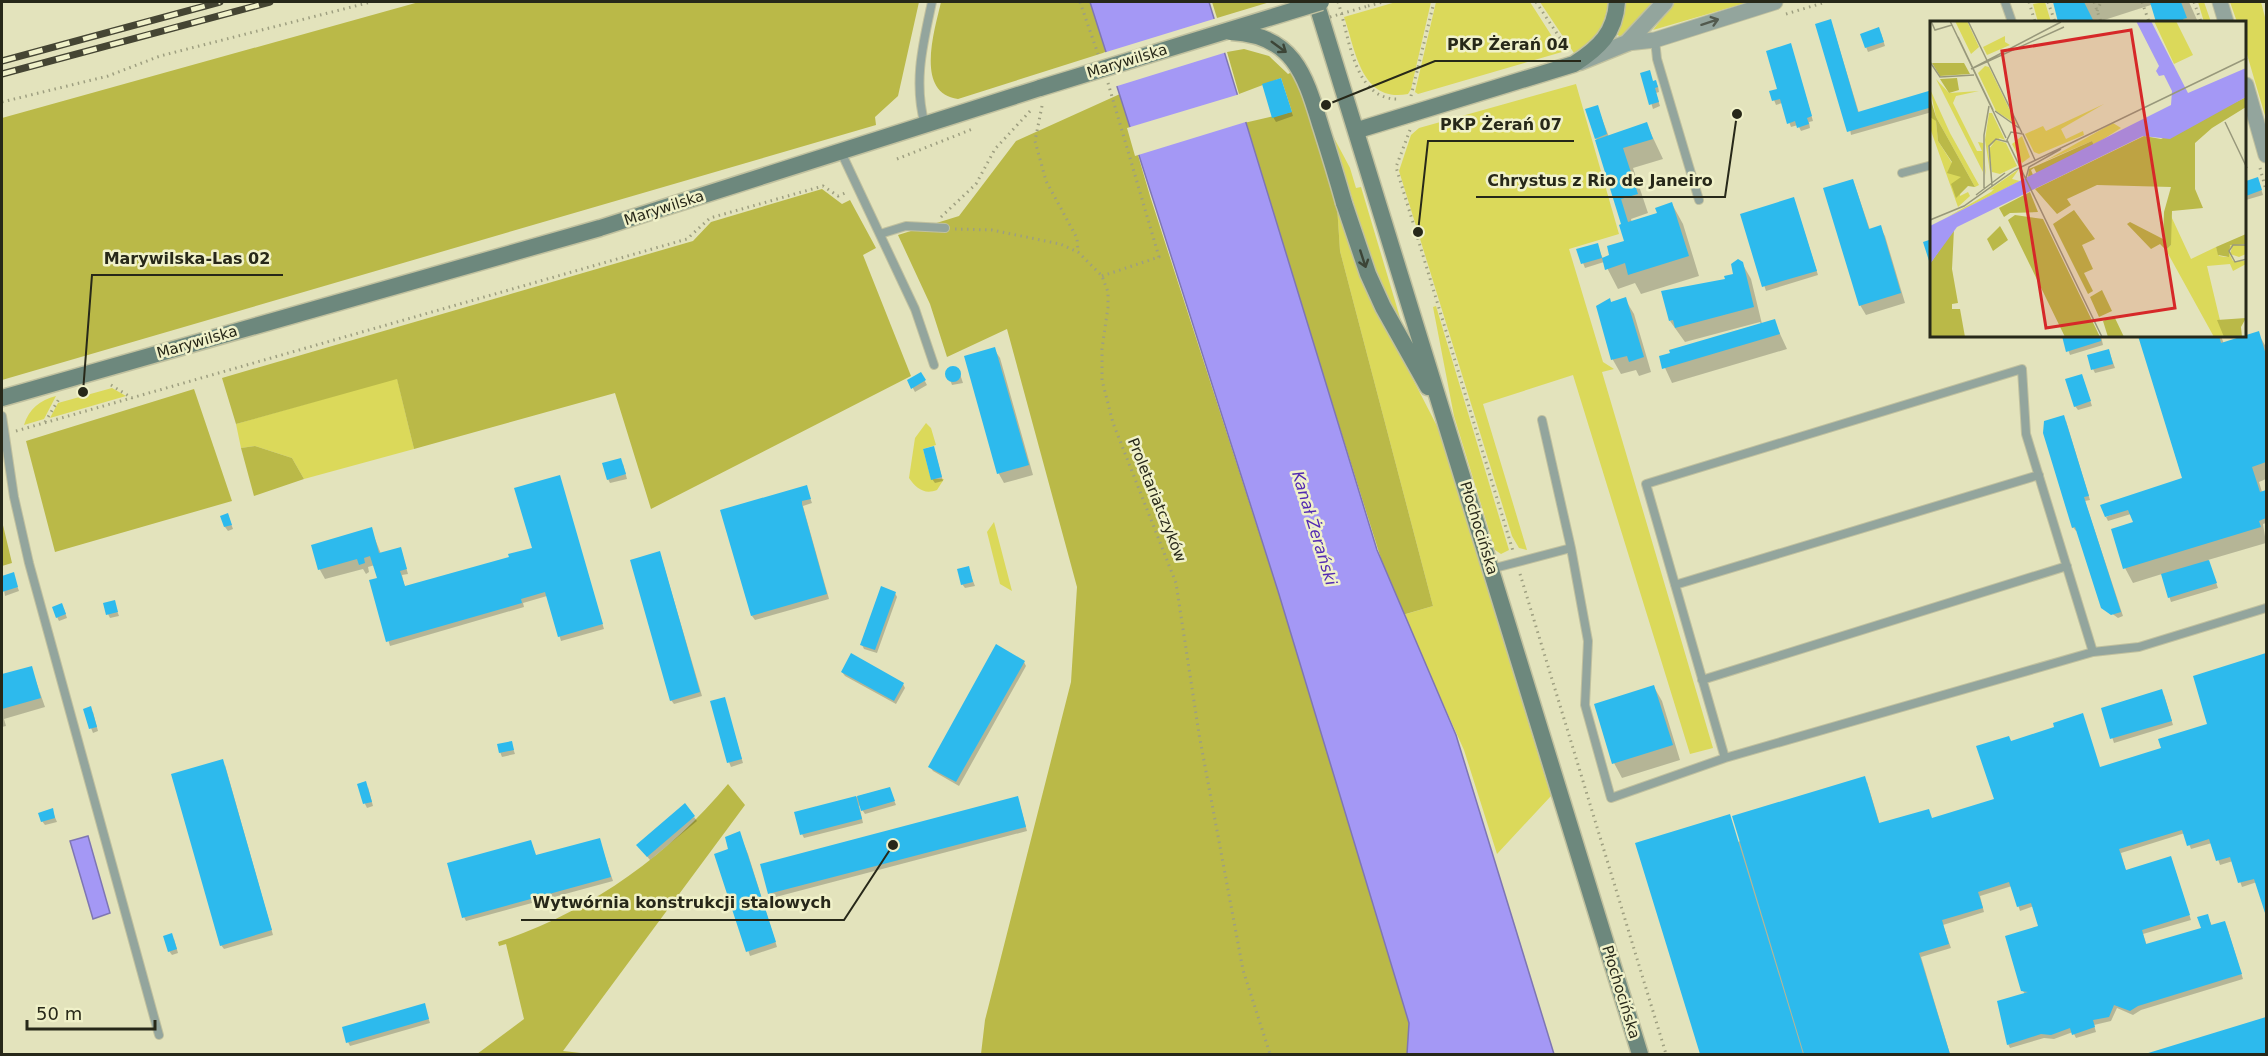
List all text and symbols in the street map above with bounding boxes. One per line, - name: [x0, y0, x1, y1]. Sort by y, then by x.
- one-way arrow: [1700, 16, 1719, 27]
- inset map: [1930, 21, 2247, 338]
- callout: PKP Żerań 04: [1435, 27, 1581, 61]
- text: PKP Żerań 04: [1447, 35, 1569, 54]
- street label: Marywilska: [1085, 40, 1169, 82]
- one-way arrow: [1271, 41, 1287, 53]
- callout: PKP Żerań 07: [1428, 107, 1574, 141]
- text: PKP Żerań 07: [1440, 115, 1562, 134]
- callout: Chrystus z Rio de Janeiro: [1476, 163, 1725, 197]
- text: Chrystus z Rio de Janeiro: [1487, 171, 1713, 190]
- street label: Marywilska: [622, 187, 706, 229]
- callout: Marywilska-Las 02: [92, 241, 283, 275]
- text: Marywilska-Las 02: [104, 249, 270, 268]
- one-way arrow: [1358, 249, 1369, 268]
- street label: Marywilska: [155, 322, 239, 362]
- street label: Proletariatczyków: [1124, 435, 1190, 565]
- water label: Kanał Żerański: [1288, 469, 1341, 588]
- street label: Płochocińska: [1456, 479, 1502, 577]
- callout: Wytwórnia konstrukcji stalowych: [521, 886, 844, 920]
- text: Wytwórnia konstrukcji stalowych: [533, 893, 831, 912]
- street label: Płochocińska: [1598, 943, 1644, 1041]
- scale bar: [27, 993, 154, 1031]
- text: 50 m: [36, 1003, 82, 1024]

